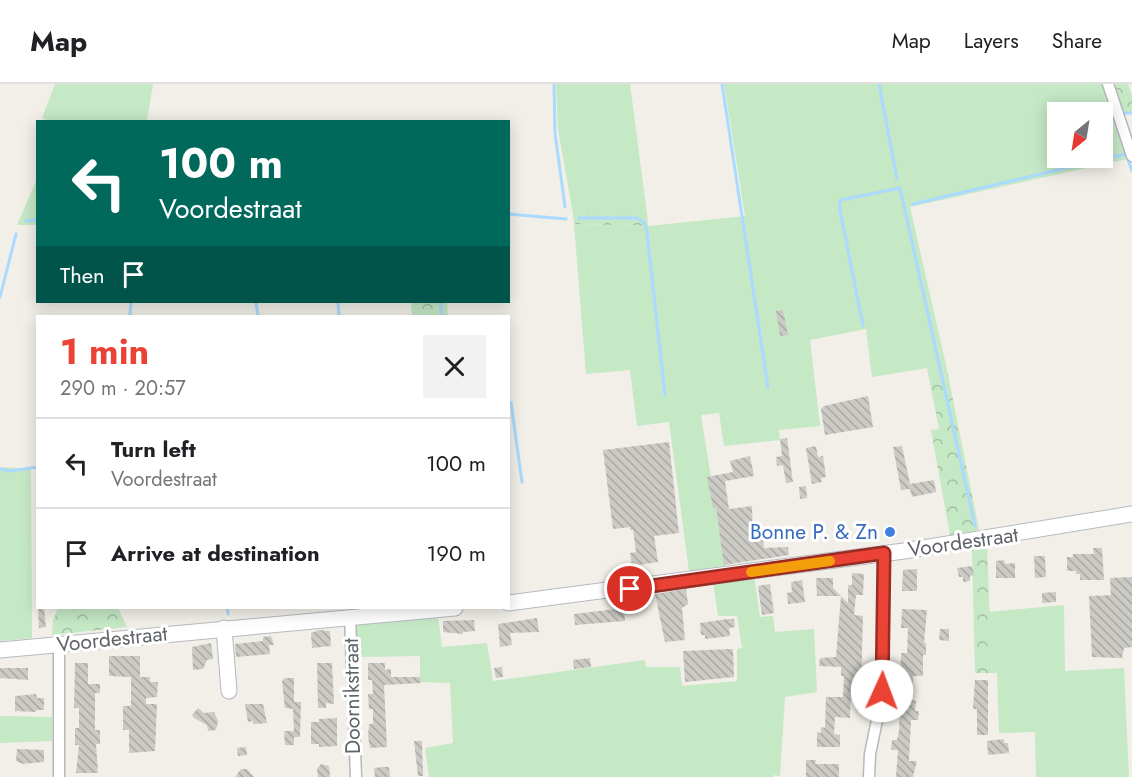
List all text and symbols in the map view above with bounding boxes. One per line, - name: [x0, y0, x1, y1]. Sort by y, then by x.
- text: Map: [30, 21, 87, 62]
- text: Map: [892, 26, 931, 56]
- text: Layers: [964, 26, 1019, 56]
- text: Share: [1052, 26, 1102, 56]
- north arrow: [1047, 102, 1113, 168]
- map controls: [1047, 102, 1113, 168]
- text: 100 m: [159, 133, 283, 194]
- icon: left: [60, 144, 138, 222]
- text: Voordestraat: [159, 189, 302, 228]
- icon: arrive: [117, 258, 150, 291]
- text: Then: [60, 259, 105, 291]
- text: 1 min: [60, 325, 149, 377]
- button: close: [423, 335, 486, 398]
- text: 290 m · 20:57: [60, 374, 186, 403]
- text: Turn left: [111, 433, 196, 465]
- icon: left: [60, 447, 93, 480]
- text: 100 m: [426, 447, 486, 479]
- text: Voordestraat: [111, 465, 217, 494]
- place label: Bonne P. & Zn: [750, 517, 878, 547]
- street label: Voordestraat: [906, 519, 1020, 565]
- marker: Bonne P. & Zn: [883, 525, 897, 539]
- icon: arrive: [60, 537, 93, 570]
- text: Arrive at destination: [111, 537, 320, 569]
- text: 190 m: [426, 537, 486, 569]
- pin: [604, 563, 655, 614]
- icon: arrive: [613, 572, 646, 605]
- street label: Voordestraat: [55, 618, 169, 660]
- street label: Doornikstraat: [336, 638, 368, 754]
- position arrow: [850, 659, 914, 723]

